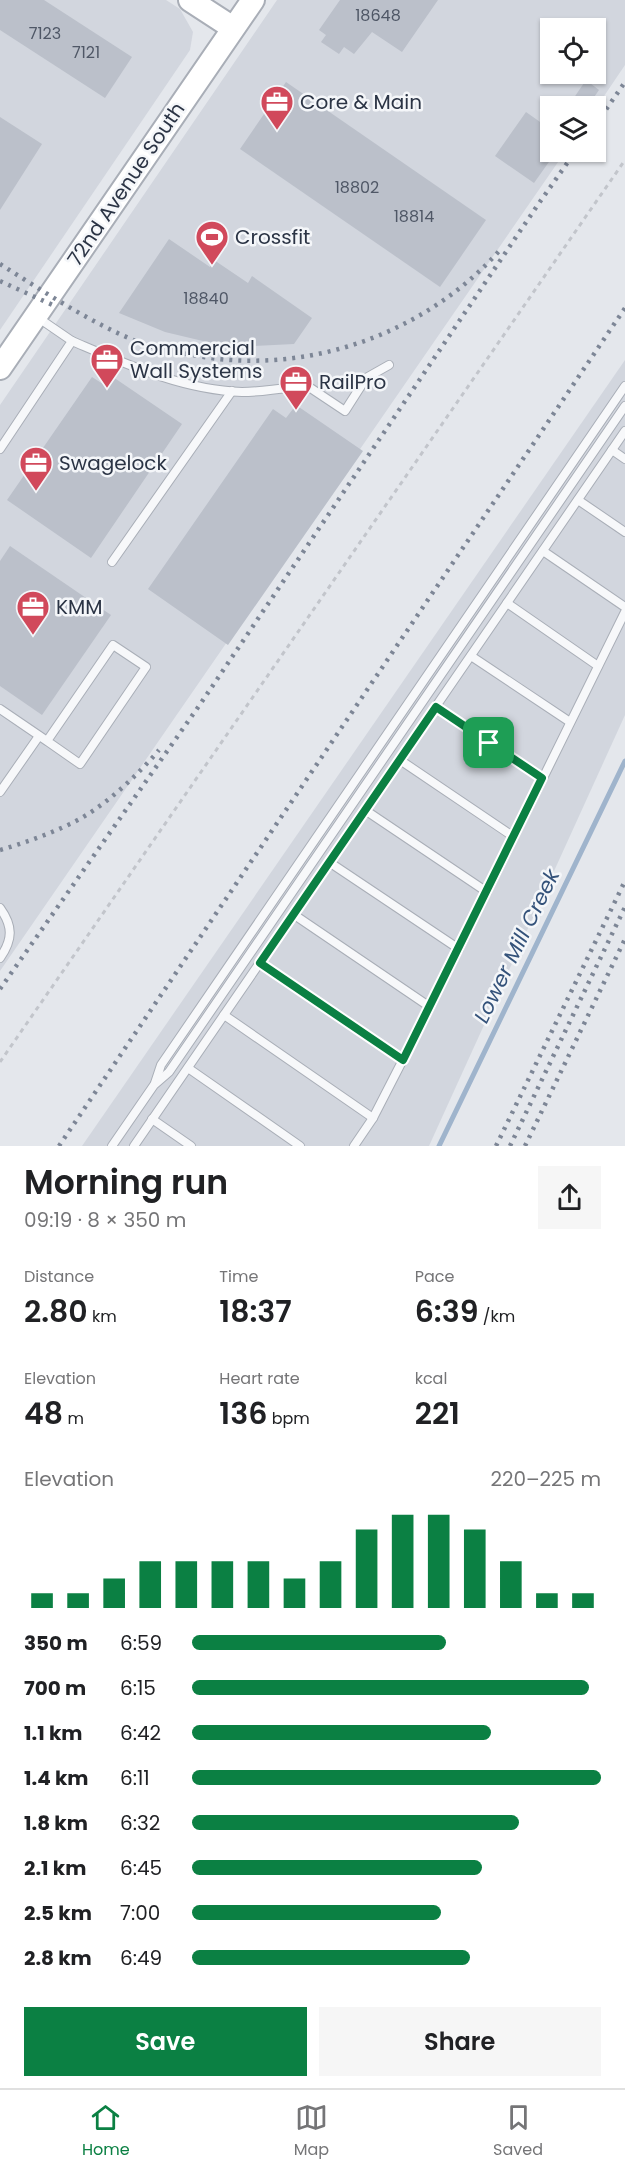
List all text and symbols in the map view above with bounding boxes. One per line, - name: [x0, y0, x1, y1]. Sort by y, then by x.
- house number: 18648: [355, 4, 401, 27]
- map controls: [540, 18, 606, 162]
- button: locate: [540, 18, 606, 84]
- house number: 7123: [29, 22, 61, 45]
- house number: 7121: [72, 41, 100, 64]
- office icon: Core & Main: [259, 84, 295, 131]
- place label: Core & Main: [300, 88, 422, 116]
- button: layers: [540, 96, 606, 162]
- street label: 72nd Avenue South: [61, 97, 191, 271]
- house number: 18802: [335, 176, 379, 199]
- house number: 18814: [394, 205, 434, 228]
- sports icon: Crossfit: [194, 219, 230, 266]
- place label: Crossfit: [235, 223, 310, 251]
- house number: 18840: [183, 287, 229, 310]
- place label: Commercial Wall Systems: [130, 334, 262, 385]
- office icon: Commercial Wall Systems: [89, 342, 125, 389]
- office icon: RailPro: [278, 364, 314, 411]
- place label: RailPro: [319, 368, 386, 396]
- office icon: Swagelock: [18, 445, 54, 492]
- place label: Swagelock: [59, 449, 167, 477]
- office icon: KMM: [15, 589, 51, 636]
- place label: KMM: [56, 593, 102, 621]
- pin: [463, 717, 514, 768]
- icon: arrive: [472, 726, 505, 759]
- water label: Lower Mill Creek: [467, 863, 567, 1027]
- text: Morning run: [24, 1159, 228, 1206]
- button: share: [538, 1166, 601, 1229]
- text: 09:19 · 8 × 350 m: [24, 1206, 186, 1234]
- text: Distance: [24, 1265, 94, 1288]
- text: Time: [219, 1265, 258, 1288]
- text: Pace: [415, 1265, 454, 1288]
- text: 2.80: [24, 1290, 88, 1333]
- text: 18:37: [219, 1290, 292, 1333]
- text: 6:39: [415, 1290, 479, 1333]
- text: km: [88, 1305, 117, 1328]
- text: /km: [479, 1305, 515, 1328]
- text: Elevation: [24, 1367, 96, 1390]
- text: Heart rate: [219, 1367, 300, 1390]
- text: kcal: [415, 1367, 447, 1390]
- text: 48: [24, 1392, 63, 1435]
- text: 136: [219, 1392, 267, 1435]
- text: 221: [415, 1392, 460, 1435]
- text: m: [63, 1407, 84, 1430]
- text: bpm: [267, 1407, 310, 1430]
- text: Elevation: [24, 1465, 114, 1493]
- text: 220–225 m: [490, 1465, 601, 1493]
- text: 350 m: [24, 1629, 88, 1657]
- text: 6:59: [120, 1629, 162, 1657]
- text: 700 m: [24, 1674, 86, 1702]
- text: 6:15: [120, 1674, 156, 1702]
- text: 1.1 km: [24, 1719, 82, 1747]
- text: 6:42: [120, 1719, 161, 1747]
- text: 1.4 km: [24, 1764, 88, 1792]
- text: 6:11: [120, 1764, 150, 1792]
- text: 1.8 km: [24, 1809, 88, 1837]
- text: 6:32: [120, 1809, 160, 1837]
- text: 2.1 km: [24, 1854, 86, 1882]
- text: 6:45: [120, 1854, 162, 1882]
- text: 2.5 km: [24, 1899, 92, 1927]
- text: 7:00: [120, 1899, 160, 1927]
- text: 2.8 km: [24, 1944, 92, 1972]
- text: 6:49: [120, 1944, 162, 1972]
- button: Save: [24, 2007, 307, 2076]
- button: Share: [319, 2007, 601, 2076]
- tab: Home: [82, 2101, 130, 2162]
- tab: Map: [294, 2101, 329, 2162]
- tab: Saved: [493, 2101, 543, 2162]

